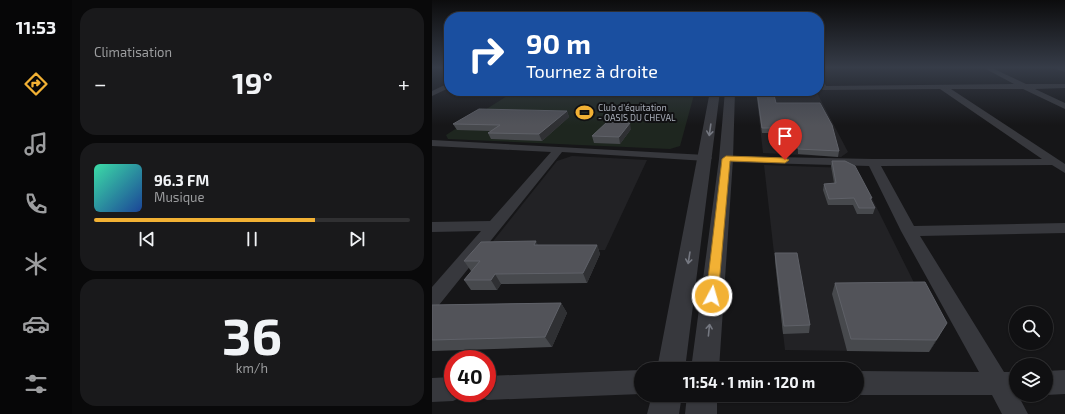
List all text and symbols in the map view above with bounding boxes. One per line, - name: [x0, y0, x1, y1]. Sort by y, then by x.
- text: 11:53: [16, 16, 56, 38]
- text: 90 m: [526, 26, 591, 60]
- icon: right: [460, 28, 512, 80]
- text: Climatisation: [94, 44, 172, 60]
- text: Tournez à droite: [526, 60, 658, 82]
- text: 19°: [232, 64, 273, 100]
- icon: directions: [22, 70, 50, 98]
- text: −: [94, 70, 107, 96]
- text: +: [398, 70, 410, 96]
- sports icon: Club d'équitation - OASIS DU CHEVAL: [575, 102, 595, 122]
- place label: Club d'équitation - OASIS DU CHEVAL: [598, 102, 676, 123]
- pin: [768, 119, 802, 160]
- one-way arrow: [706, 123, 714, 136]
- icon: arrive: [774, 125, 796, 147]
- icon: music: [22, 130, 50, 158]
- text: 96.3 FM: [154, 171, 209, 189]
- text: Musique: [154, 189, 204, 205]
- icon: phone: [22, 190, 50, 218]
- icon: previous: [136, 228, 158, 250]
- icon: pause: [241, 228, 263, 250]
- icon: next: [346, 228, 368, 250]
- icon: climate: [22, 250, 50, 278]
- one-way arrow: [685, 251, 693, 264]
- position arrow: [691, 275, 733, 317]
- text: 36: [222, 303, 282, 365]
- map controls: [1009, 306, 1053, 402]
- button: search: [1009, 306, 1053, 350]
- icon: car: [22, 310, 50, 338]
- one-way arrow: [705, 324, 713, 337]
- speed limit sign: 40: [444, 350, 496, 402]
- button: layers: [1009, 358, 1053, 402]
- text: km/h: [236, 360, 268, 376]
- icon: filters: [22, 370, 50, 398]
- text: 11:54 · 1 min · 120 m: [683, 373, 815, 391]

